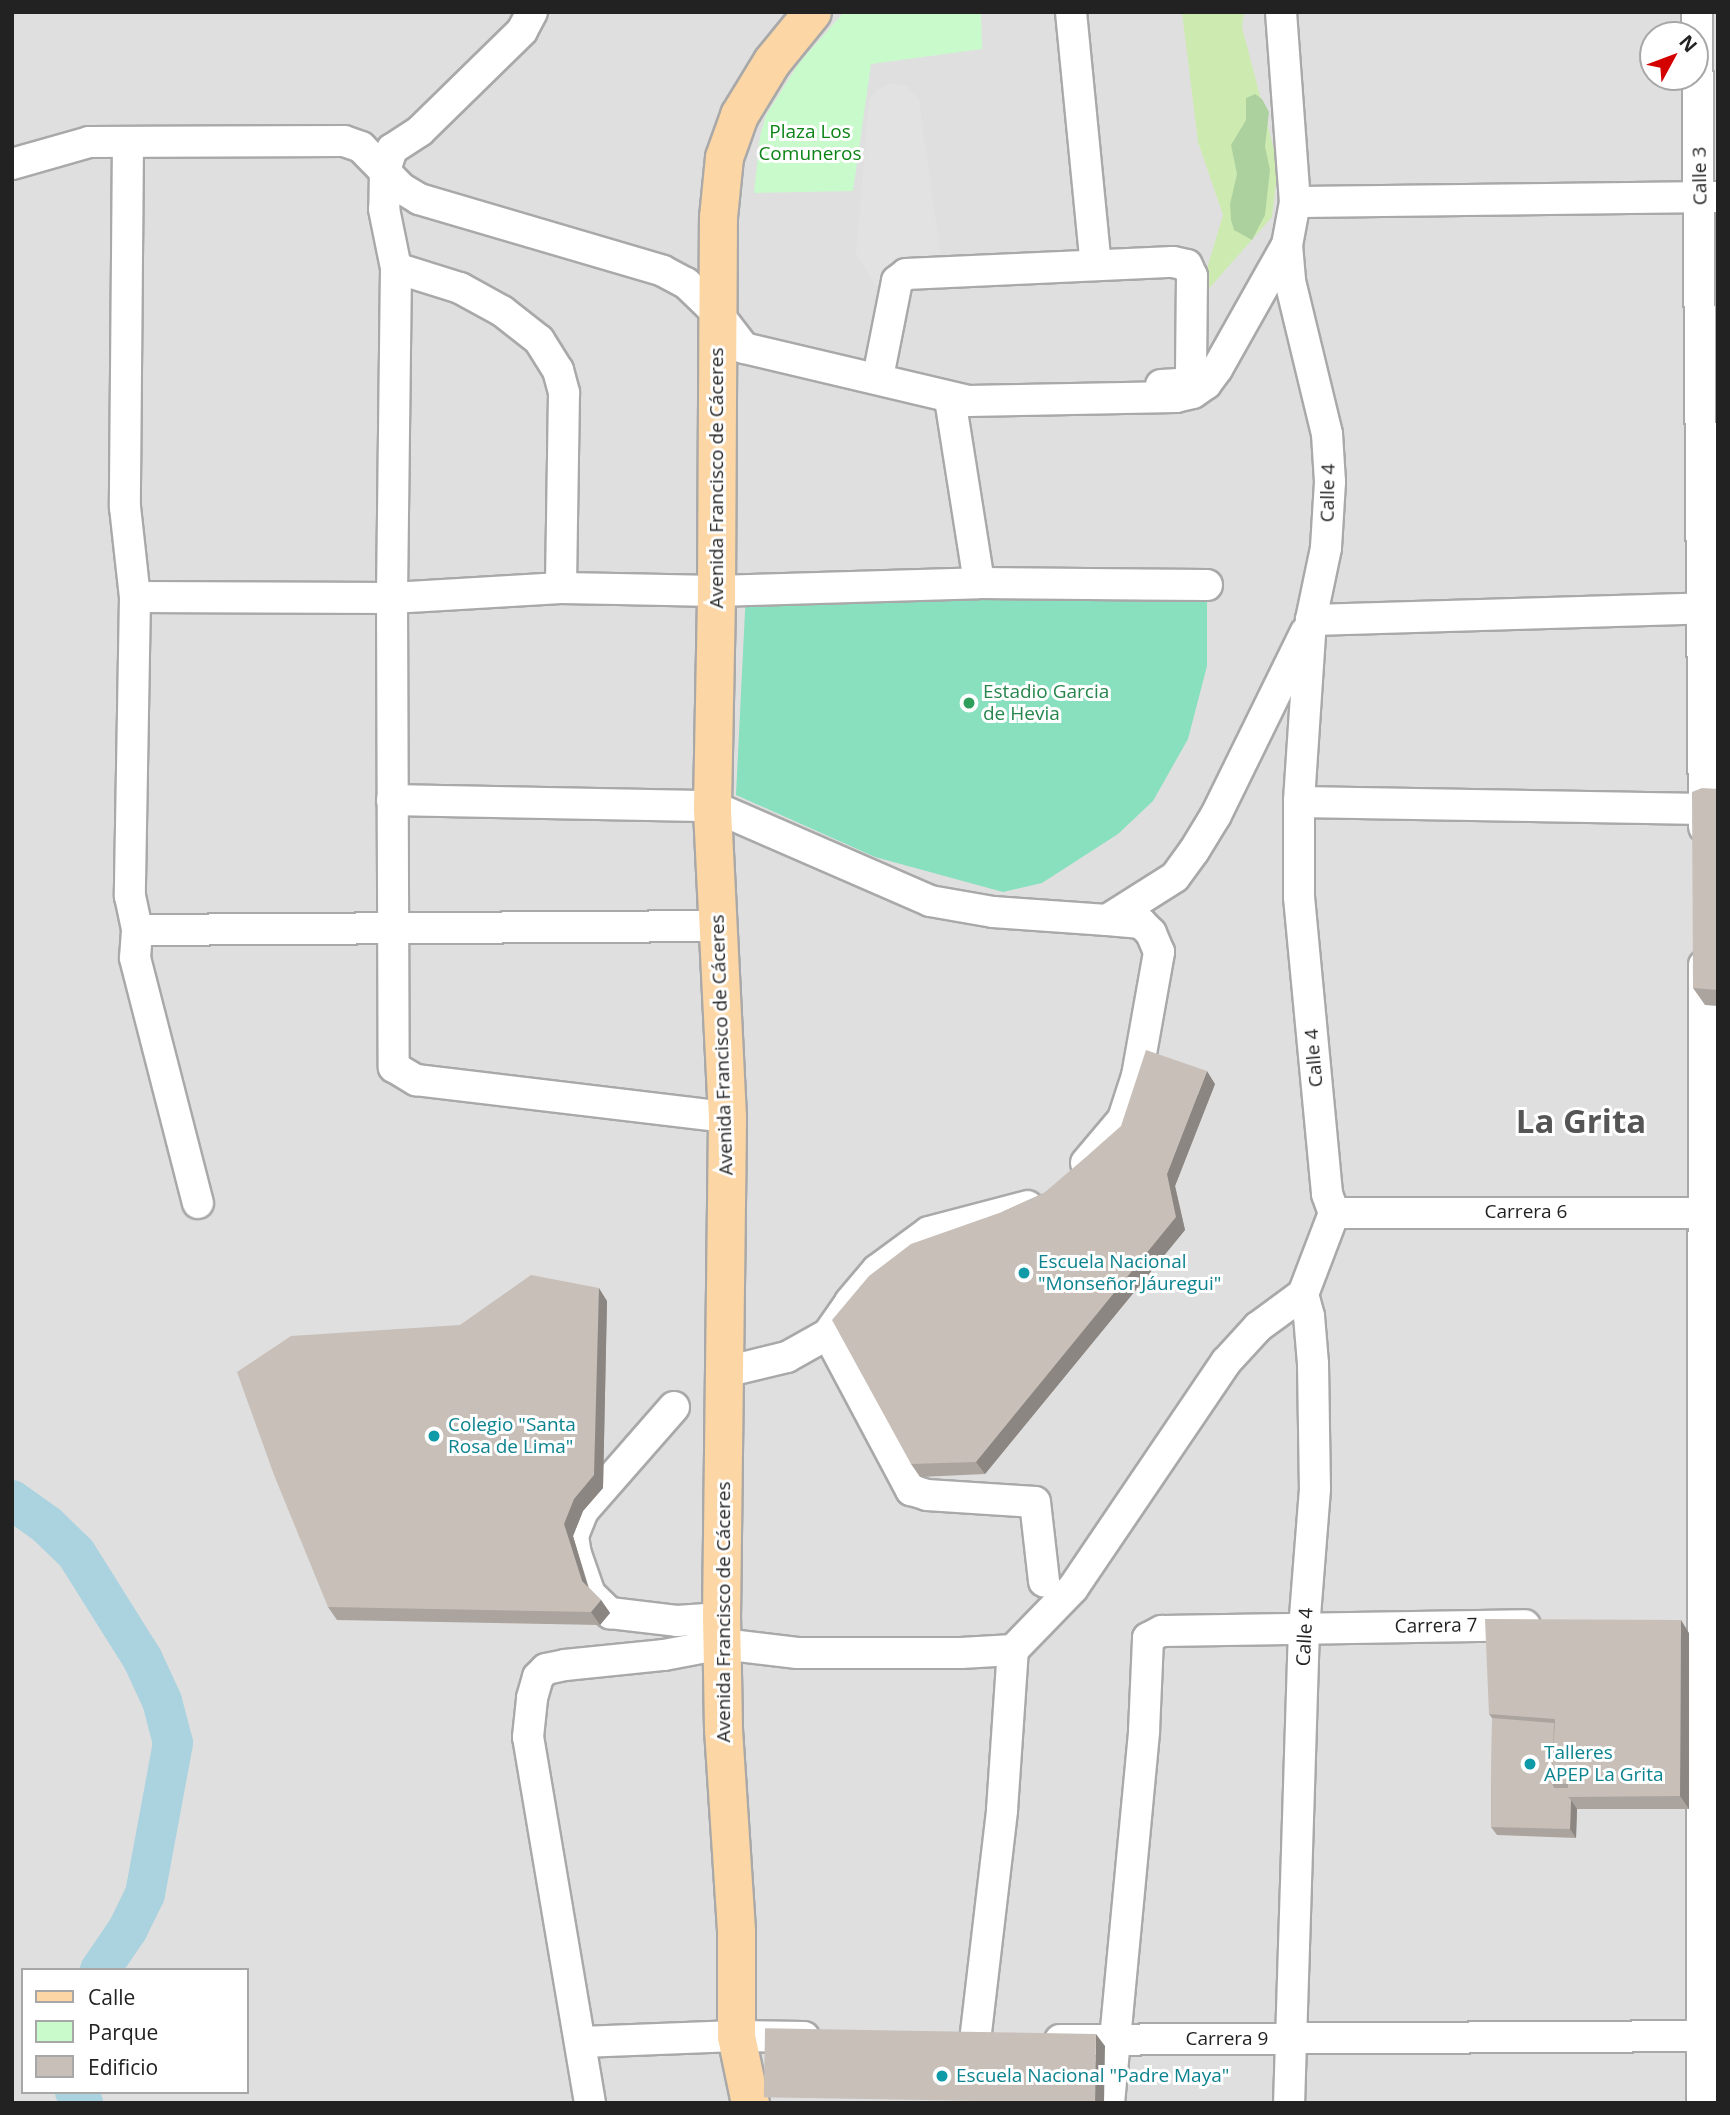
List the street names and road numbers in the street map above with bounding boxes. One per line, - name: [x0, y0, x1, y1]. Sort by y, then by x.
- street label: Calle 3: [1688, 147, 1712, 205]
- street label: Avenida Francisco de Cáceres: [706, 348, 728, 608]
- street label: Calle 4: [1316, 464, 1340, 522]
- street label: Avenida Francisco de Cáceres: [706, 914, 738, 1176]
- street label: Calle 4: [1300, 1028, 1328, 1088]
- street label: Carrera 6: [1485, 1201, 1567, 1223]
- street label: Avenida Francisco de Cáceres: [713, 1482, 735, 1742]
- street label: Calle 4: [1292, 1607, 1318, 1667]
- street label: Carrera 7: [1394, 1614, 1478, 1638]
- street label: Carrera 9: [1186, 2028, 1268, 2050]

